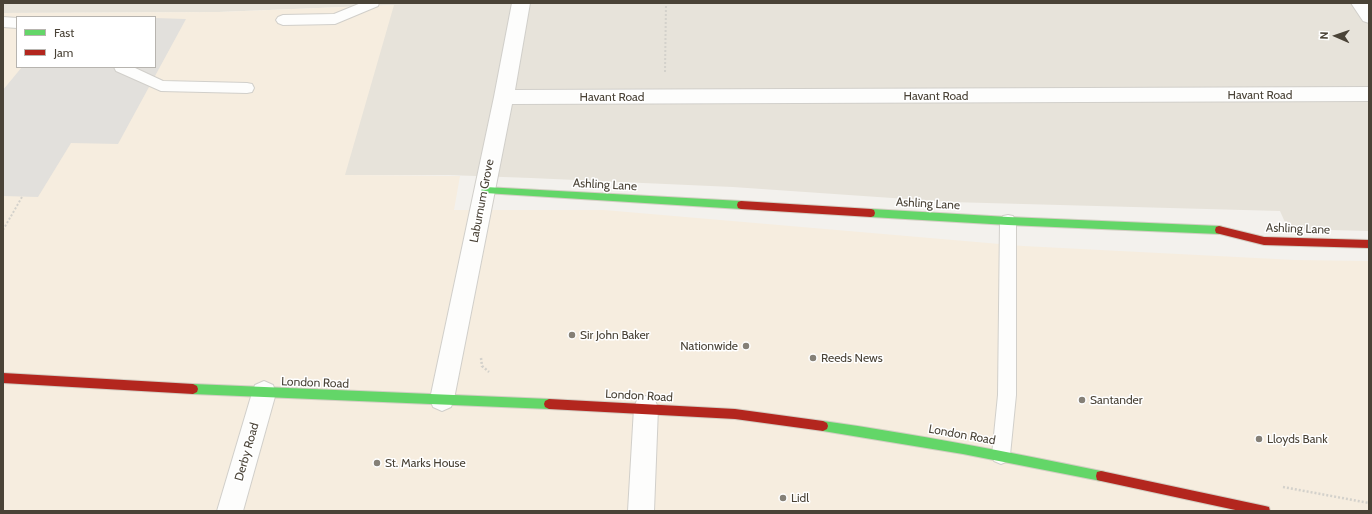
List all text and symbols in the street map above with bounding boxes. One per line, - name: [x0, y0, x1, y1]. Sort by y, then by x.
- legend: [16, 16, 156, 68]
- north arrow: [1316, 16, 1356, 56]
- text: Fast: [54, 25, 74, 40]
- text: N: [1317, 31, 1331, 40]
- text: Jam: [54, 45, 73, 60]
- street label: Havant Road: [1228, 88, 1292, 102]
- street label: Havant Road: [904, 89, 968, 103]
- street label: Havant Road: [580, 90, 644, 104]
- street label: Laburnum Grove: [467, 158, 497, 244]
- street label: Ashling Lane: [573, 176, 637, 194]
- street label: Ashling Lane: [896, 195, 960, 213]
- street label: Ashling Lane: [1266, 221, 1330, 237]
- place label: Sir John Baker: [580, 328, 649, 342]
- marker: Sir John Baker: [567, 330, 577, 340]
- place label: Nationwide: [680, 339, 738, 353]
- marker: Nationwide: [741, 341, 751, 351]
- place label: Reeds News: [821, 351, 883, 365]
- marker: Reeds News: [808, 353, 818, 363]
- street label: London Road: [281, 375, 349, 391]
- street label: London Road: [605, 387, 673, 405]
- place label: Santander: [1090, 393, 1142, 407]
- marker: Santander: [1077, 395, 1087, 405]
- street label: Derby Road: [232, 421, 262, 483]
- street label: London Road: [927, 422, 997, 448]
- place label: Lloyds Bank: [1267, 432, 1328, 446]
- marker: Lloyds Bank: [1254, 434, 1264, 444]
- place label: St. Marks House: [385, 456, 466, 470]
- marker: St. Marks House: [372, 458, 382, 468]
- place label: Lidl: [791, 491, 809, 505]
- marker: Lidl: [778, 493, 788, 503]

